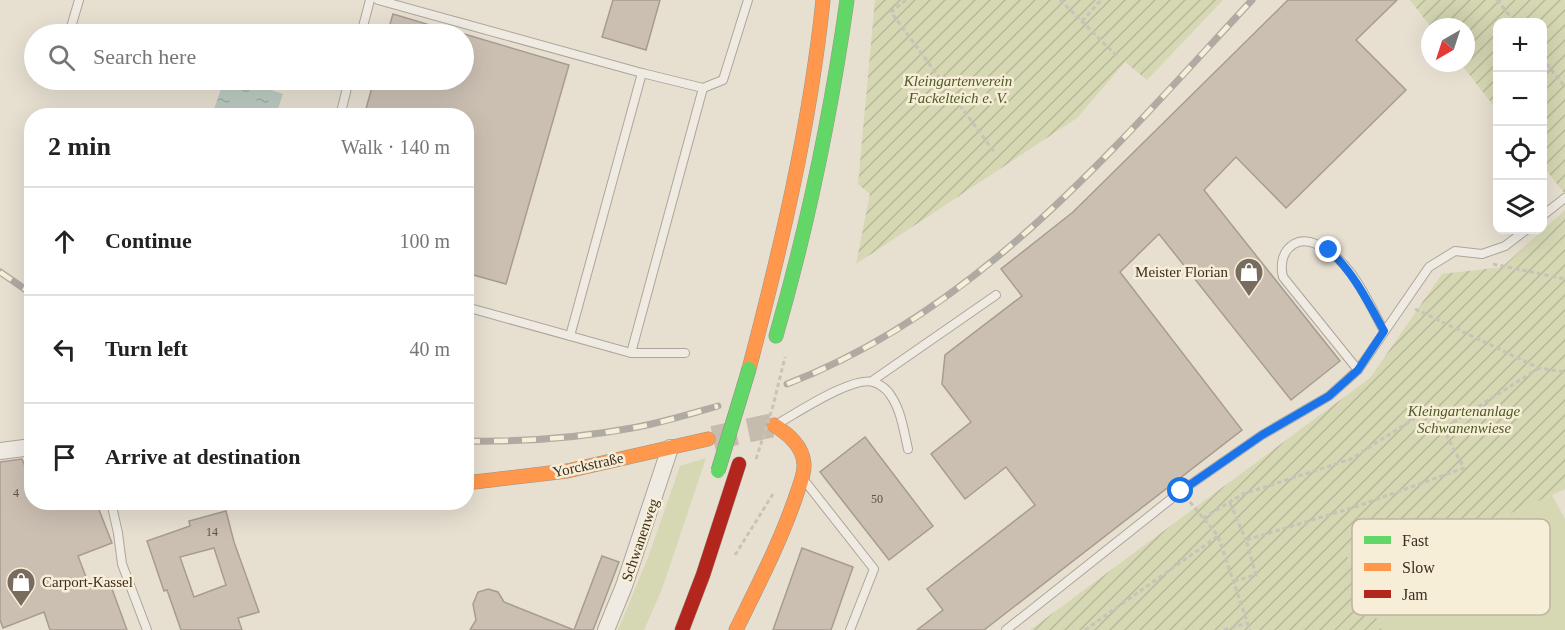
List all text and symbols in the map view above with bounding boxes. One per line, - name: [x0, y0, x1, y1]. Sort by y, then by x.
- north arrow: [1421, 18, 1475, 72]
- map controls: [1493, 18, 1547, 234]
- button: +: [1493, 18, 1547, 72]
- search box: [24, 24, 474, 90]
- icon: search: [45, 41, 78, 74]
- text: Search here: [93, 44, 196, 69]
- button: −: [1493, 72, 1547, 126]
- park label: Kleingartenverein Fackelteich e. V.: [903, 73, 1012, 106]
- button: locate: [1493, 126, 1547, 180]
- text: 2 min: [48, 132, 111, 161]
- text: Walk · 140 m: [341, 136, 450, 158]
- button: layers: [1493, 180, 1547, 234]
- icon: ahead: [48, 225, 81, 258]
- text: Continue: [105, 228, 192, 253]
- text: 100 m: [399, 230, 450, 252]
- route end: [1315, 236, 1341, 262]
- shop icon: Meister Florian: [1233, 256, 1265, 298]
- place label: Meister Florian: [1135, 264, 1228, 280]
- icon: left: [48, 333, 81, 366]
- text: Turn left: [105, 336, 188, 361]
- text: 40 m: [409, 338, 450, 360]
- park label: Kleingartenanlage Schwanenwiese: [1407, 403, 1521, 436]
- icon: arrive: [48, 441, 81, 474]
- text: Arrive at destination: [105, 444, 301, 469]
- street label: Yorckstraße: [551, 450, 625, 480]
- route start: [1167, 477, 1193, 503]
- house number: 4: [13, 486, 19, 500]
- house number: 50: [871, 492, 883, 506]
- street label: Schwanenweg: [618, 496, 662, 584]
- legend: [1352, 519, 1550, 615]
- house number: 14: [206, 525, 218, 539]
- text: Fast: [1402, 532, 1429, 549]
- text: Slow: [1402, 559, 1435, 576]
- shop icon: Carport-Kassel: [5, 566, 37, 608]
- place label: Carport-Kassel: [42, 574, 133, 590]
- text: Jam: [1402, 586, 1428, 603]

